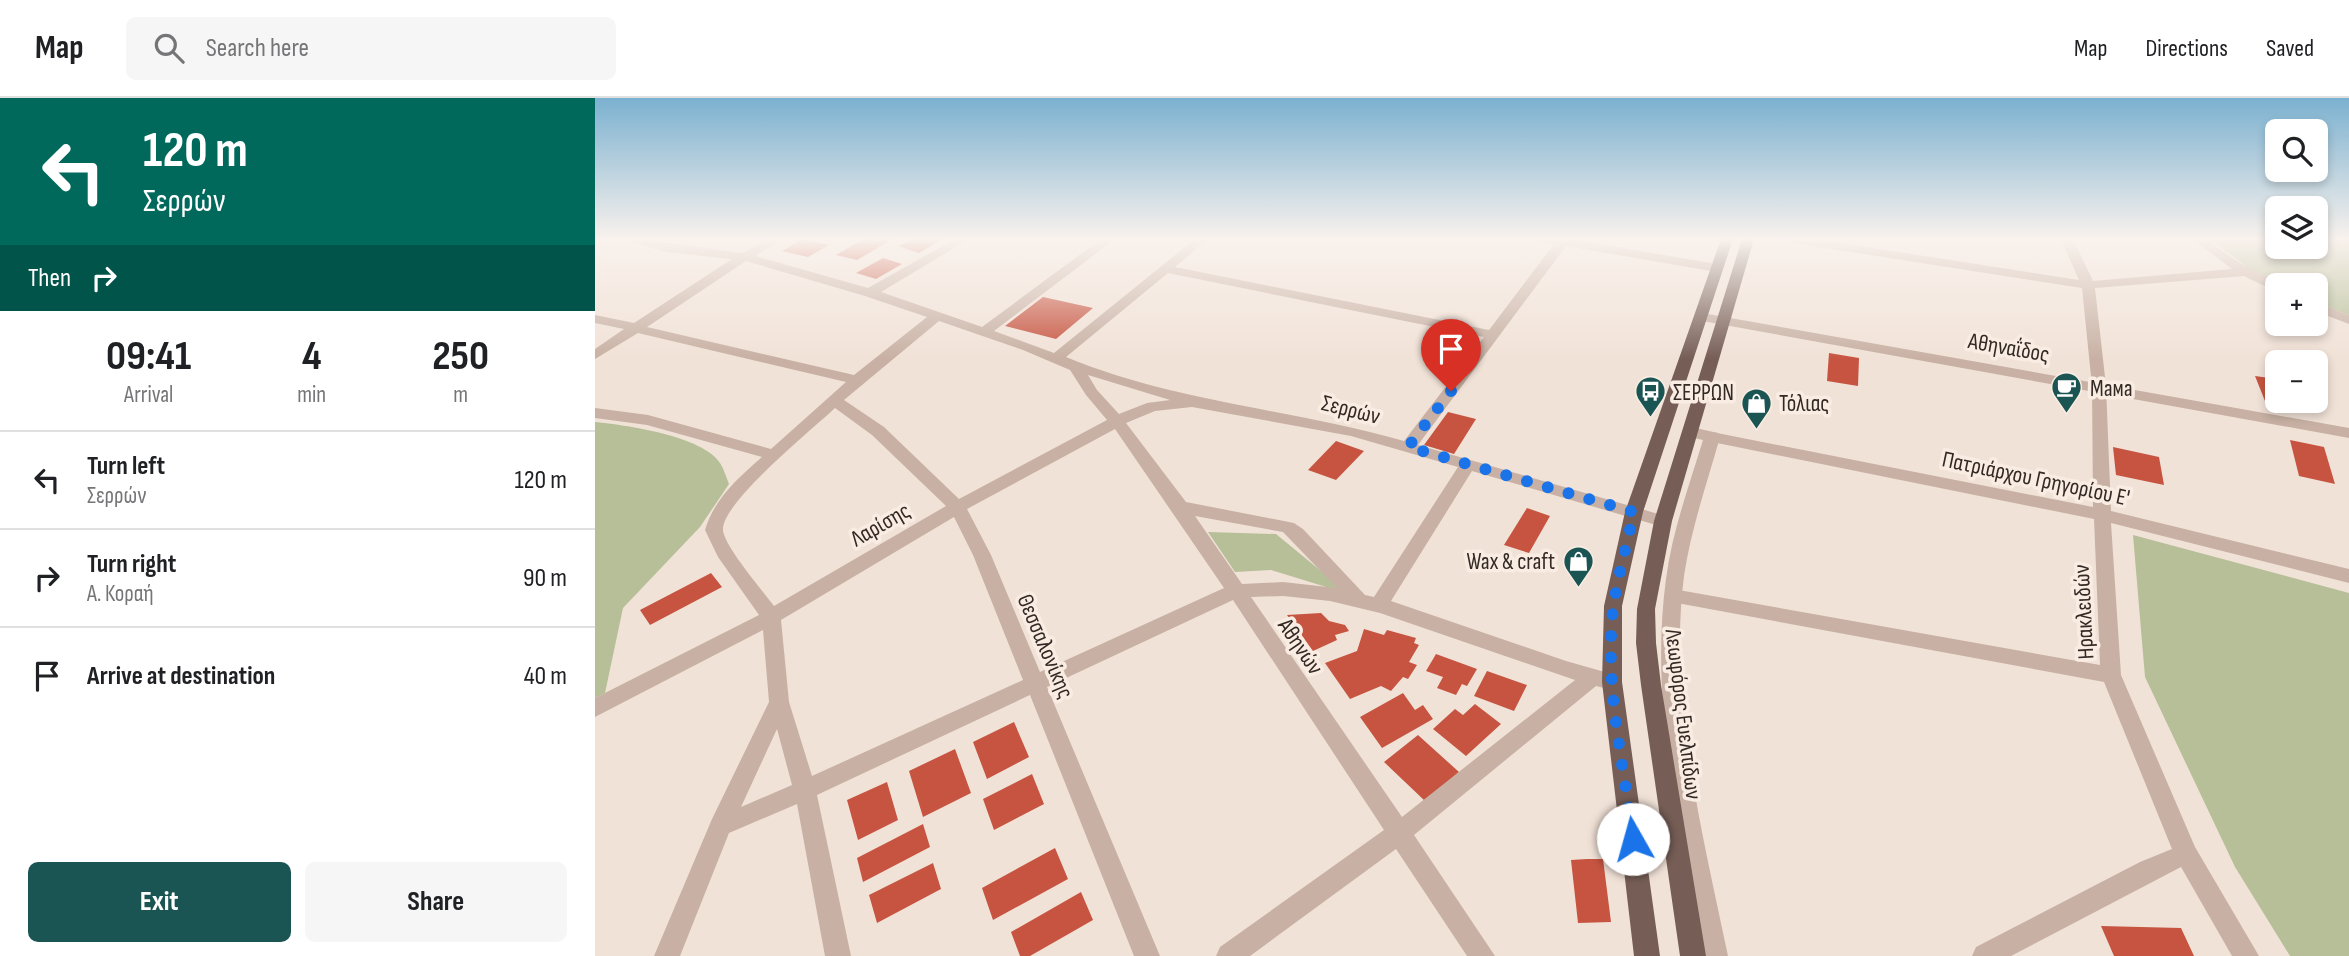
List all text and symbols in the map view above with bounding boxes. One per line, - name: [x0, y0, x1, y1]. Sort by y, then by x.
- search box: [126, 17, 616, 80]
- text: Map: [35, 28, 84, 68]
- icon: search: [150, 29, 188, 67]
- text: Search here: [206, 33, 309, 64]
- text: Map: [2074, 34, 2107, 63]
- text: Directions: [2145, 34, 2228, 63]
- text: Saved: [2266, 34, 2314, 63]
- map controls: [2265, 119, 2328, 413]
- button: search: [2265, 119, 2328, 182]
- text: 120 m: [143, 122, 248, 181]
- icon: left: [28, 126, 119, 217]
- text: Σερρών: [143, 182, 225, 221]
- button: layers: [2265, 196, 2328, 259]
- icon: right: [85, 259, 123, 297]
- text: Then: [28, 263, 71, 294]
- button: +: [2265, 273, 2328, 336]
- pin: [1421, 319, 1481, 391]
- street label: Αθηναΐδος: [1965, 327, 2052, 369]
- icon: arrive: [1432, 330, 1470, 368]
- text: 09:41: [106, 331, 191, 382]
- text: 4: [302, 331, 322, 382]
- text: 250: [432, 331, 489, 382]
- button: −: [2265, 350, 2328, 413]
- cafe icon: Мама: [2050, 371, 2084, 415]
- bus stop icon: ΣΕΡΡΩΝ: [1633, 375, 1667, 419]
- place label: Мама: [2090, 375, 2133, 403]
- place label: ΣΕΡΡΩΝ: [1673, 379, 1734, 407]
- text: Arrival: [124, 381, 173, 409]
- text: min: [297, 381, 326, 409]
- text: m: [453, 381, 468, 409]
- shop icon: Τόλιας: [1739, 386, 1773, 430]
- street label: Σερρών: [1319, 389, 1383, 431]
- place label: Τόλιας: [1779, 390, 1829, 418]
- street label: Πατριάρχου Γρηγορίου Ε': [1939, 445, 2132, 513]
- text: Turn left: [87, 451, 165, 482]
- icon: left: [28, 461, 66, 499]
- text: 120 m: [514, 465, 567, 496]
- text: Σερρών: [87, 482, 146, 510]
- street label: Λαρίσης: [845, 497, 915, 554]
- shop icon: Wax & craft: [1561, 544, 1595, 588]
- place label: Wax & craft: [1466, 548, 1555, 576]
- text: Turn right: [87, 549, 176, 580]
- icon: right: [28, 559, 66, 597]
- text: 90 m: [523, 563, 567, 594]
- street label: Ηρακλειδών: [2068, 564, 2100, 660]
- text: Α. Κοραή: [87, 580, 154, 608]
- street label: Θεσσαλονίκης: [1011, 590, 1080, 703]
- street label: Αθηνών: [1271, 612, 1329, 680]
- street label: Λεωφόρος Ευελπίδων: [1659, 626, 1707, 801]
- icon: arrive: [28, 657, 66, 695]
- text: Arrive at destination: [87, 661, 275, 692]
- text: 40 m: [524, 661, 567, 692]
- position arrow: [1596, 802, 1670, 876]
- button: Exit: [28, 862, 291, 942]
- button: Share: [305, 862, 567, 942]

